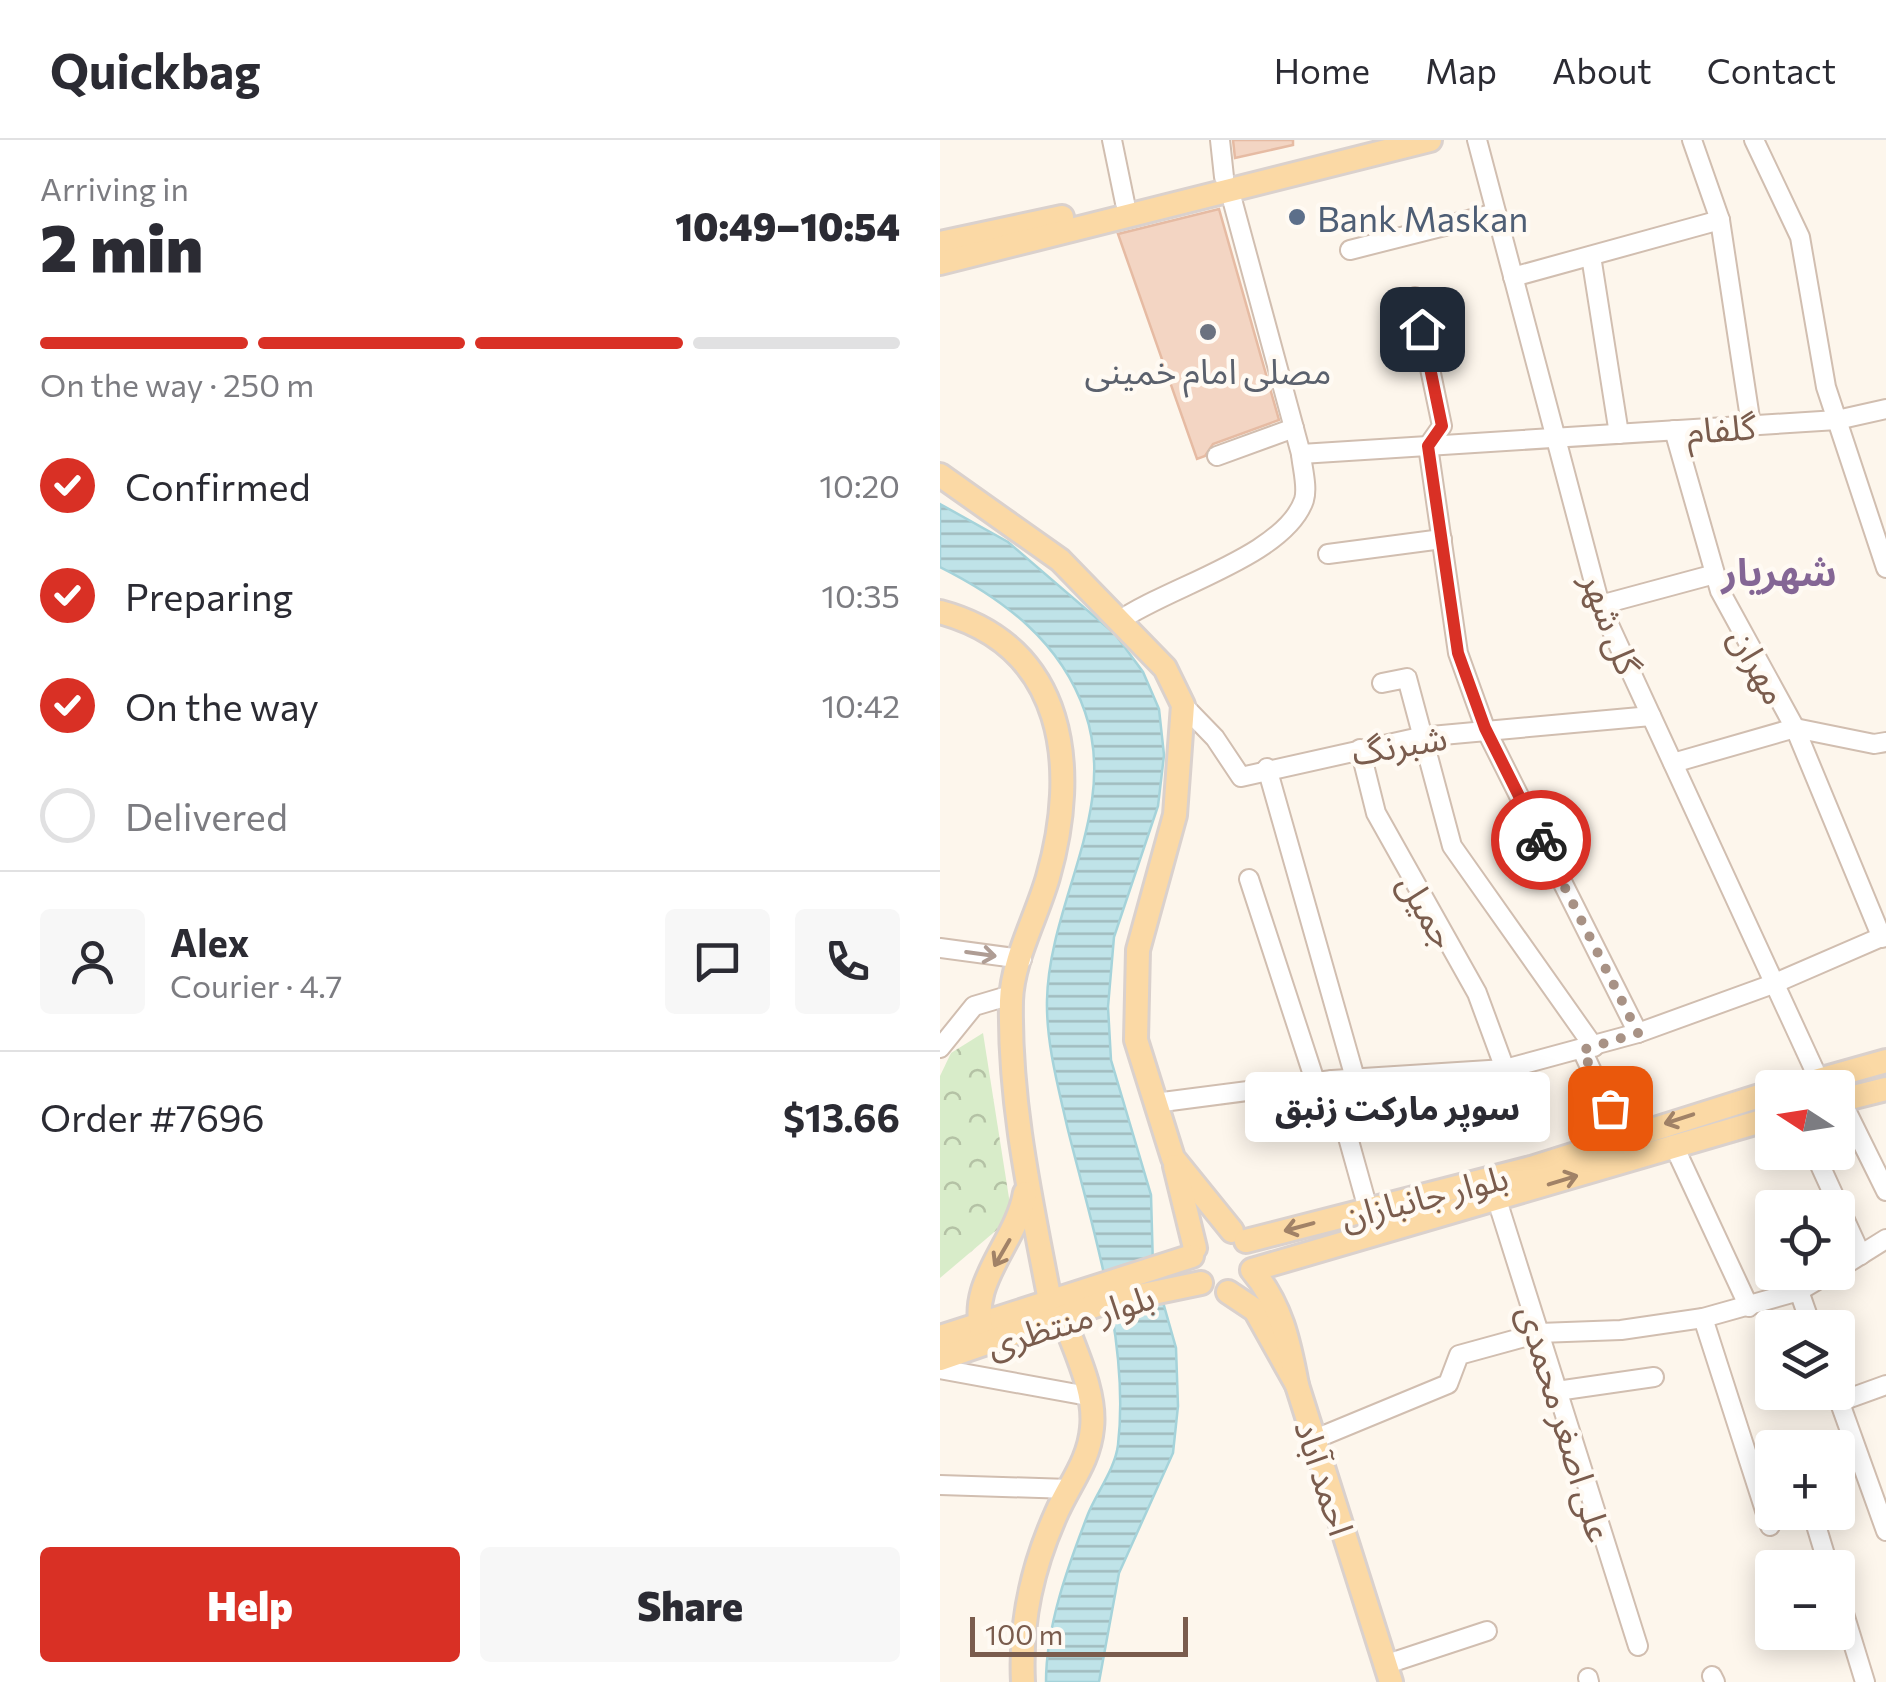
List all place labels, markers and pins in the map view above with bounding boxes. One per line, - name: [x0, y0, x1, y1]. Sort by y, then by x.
- place label: Bank Maskan: [1317, 196, 1528, 239]
- marker: Bank Maskan: [1286, 206, 1308, 228]
- pin: [1380, 287, 1465, 372]
- marker: مصلی امام خمینی: [1197, 321, 1219, 343]
- place label: مصلی امام خمینی: [1085, 348, 1331, 398]
- pin: [1568, 1066, 1653, 1151]
- callout: سوپر مارکت زنبق: [1245, 1073, 1550, 1143]

